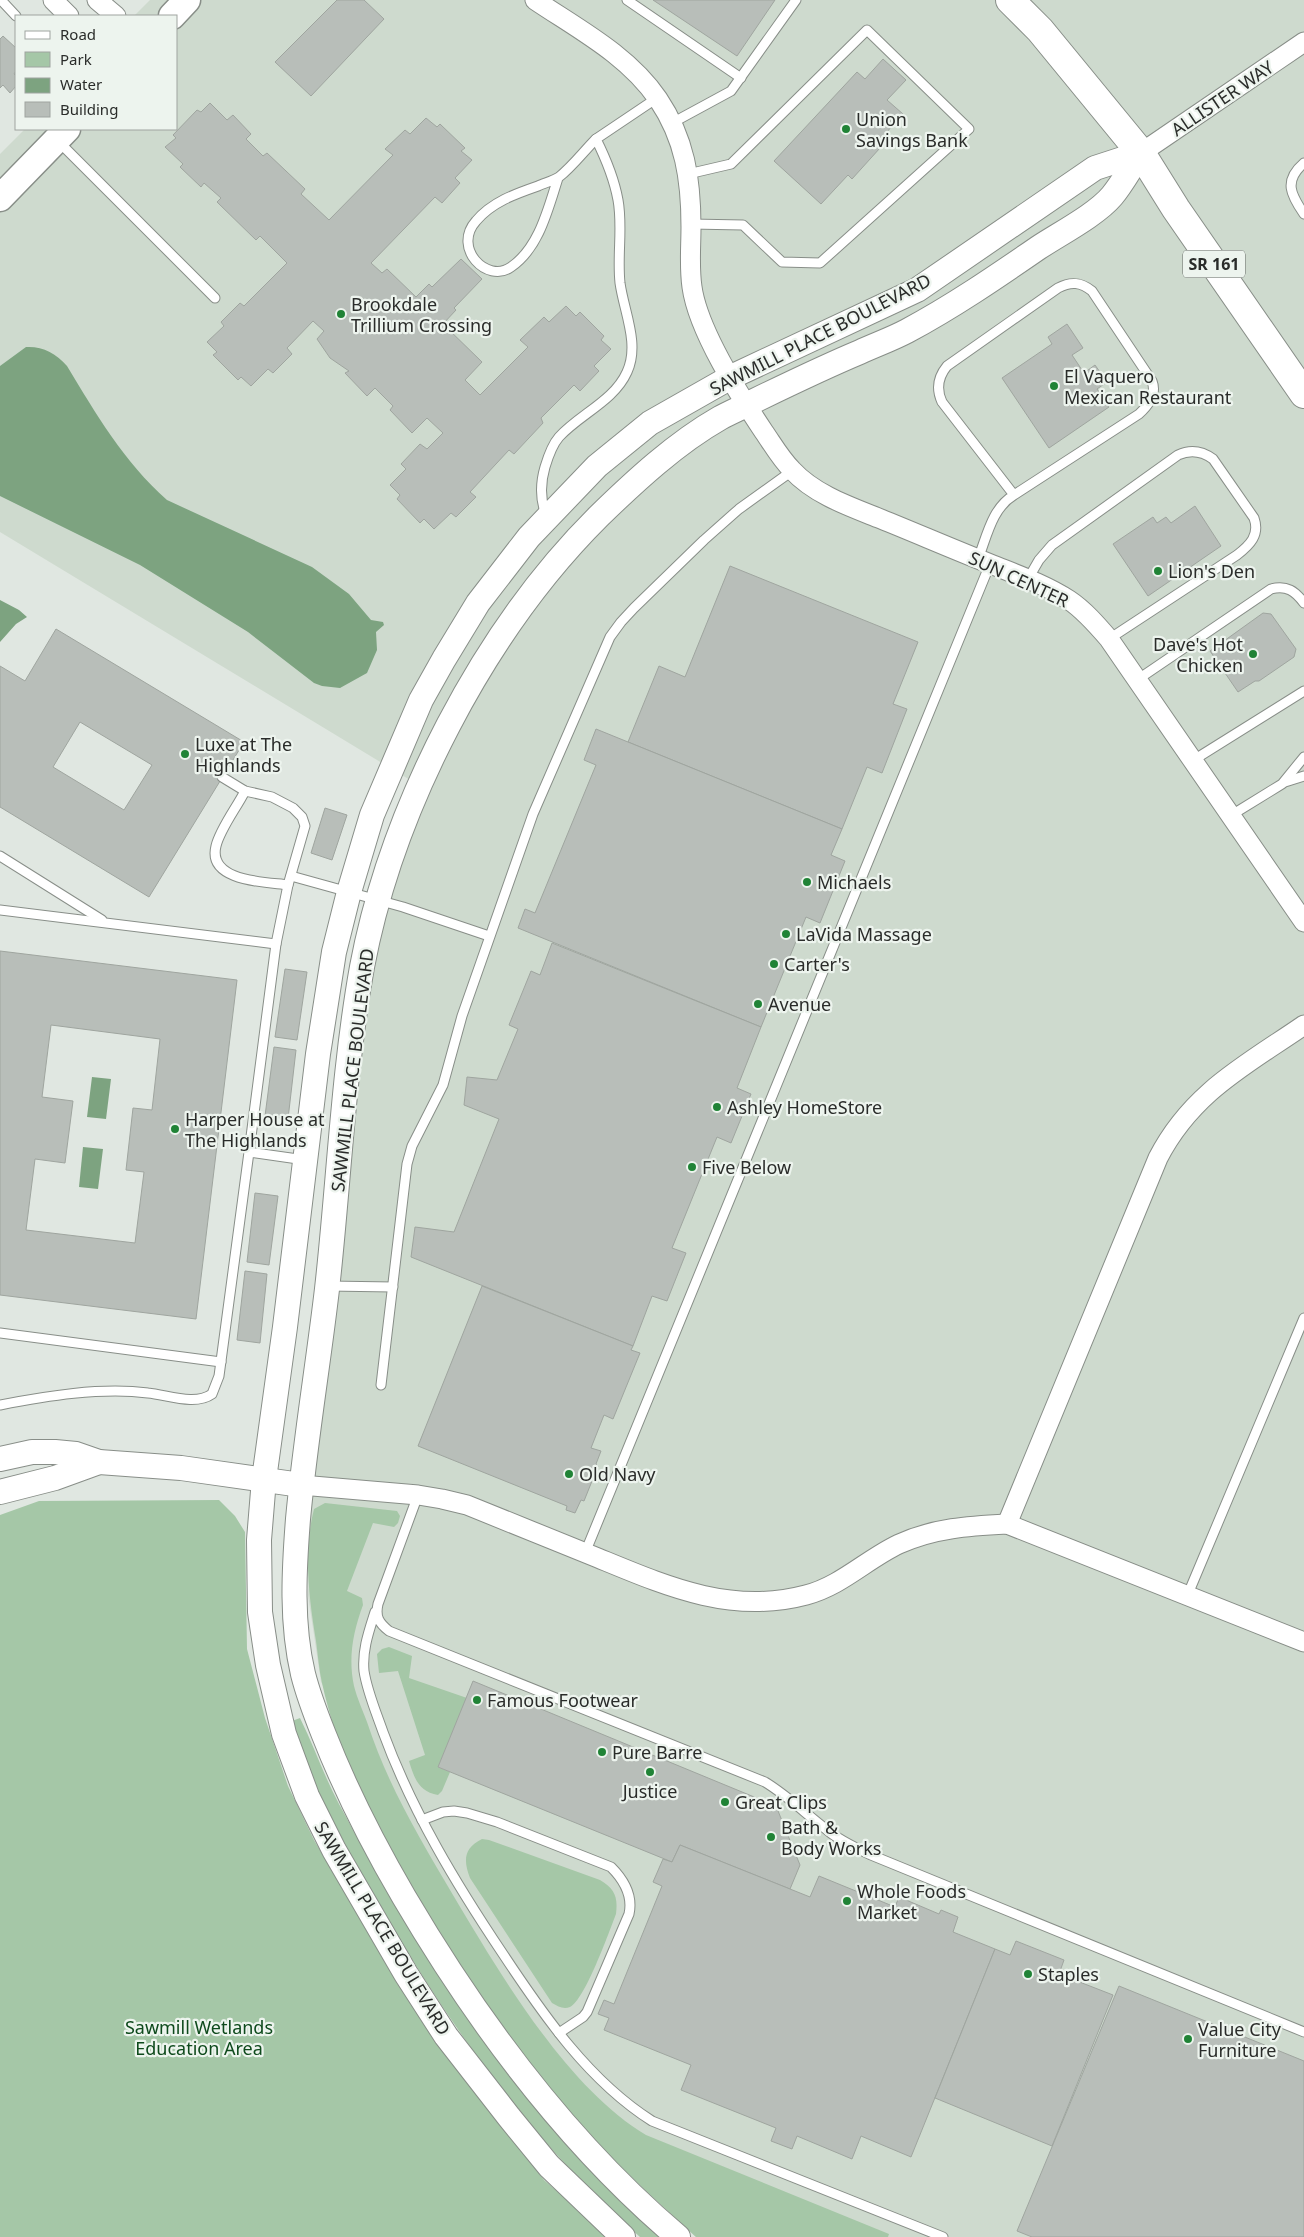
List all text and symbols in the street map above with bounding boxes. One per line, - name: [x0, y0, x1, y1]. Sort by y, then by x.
- legend: [15, 15, 178, 130]
- text: Road: [60, 24, 96, 44]
- text: Park: [60, 49, 92, 69]
- street label: ALLISTER WAY: [1166, 54, 1279, 141]
- text: Water: [60, 74, 102, 94]
- text: Building: [60, 99, 118, 119]
- place label: Union Savings Bank: [856, 107, 968, 152]
- marker: Union Savings Bank: [840, 123, 852, 135]
- road number: SR 161: [1183, 250, 1245, 278]
- street label: SAWMILL PLACE BOULEVARD: [705, 268, 935, 400]
- place label: Brookdale Trillium Crossing: [351, 292, 492, 337]
- marker: Brookdale Trillium Crossing: [335, 308, 347, 320]
- place label: El Vaquero Mexican Restaurant: [1064, 364, 1232, 409]
- marker: El Vaquero Mexican Restaurant: [1048, 380, 1060, 392]
- street label: SUN CENTER: [965, 545, 1073, 613]
- place label: Lion's Den: [1168, 559, 1255, 583]
- marker: Lion's Den: [1152, 565, 1164, 577]
- place label: Dave's Hot Chicken: [1153, 632, 1243, 677]
- marker: Dave's Hot Chicken: [1247, 648, 1259, 660]
- place label: Luxe at The Highlands: [195, 732, 292, 777]
- marker: Luxe at The Highlands: [179, 748, 191, 760]
- place label: Michaels: [817, 870, 891, 894]
- marker: Michaels: [801, 876, 813, 888]
- place label: LaVida Massage: [796, 922, 932, 946]
- marker: LaVida Massage: [780, 928, 792, 940]
- street label: SAWMILL PLACE BOULEVARD: [325, 947, 379, 1193]
- place label: Carter's: [784, 952, 850, 976]
- marker: Carter's: [768, 958, 780, 970]
- place label: Avenue: [768, 992, 831, 1016]
- marker: Avenue: [752, 998, 764, 1010]
- place label: Ashley HomeStore: [727, 1095, 882, 1119]
- marker: Ashley HomeStore: [711, 1101, 723, 1113]
- place label: Harper House at The Highlands: [185, 1107, 325, 1152]
- marker: Harper House at The Highlands: [169, 1123, 181, 1135]
- place label: Five Below: [702, 1155, 791, 1179]
- marker: Five Below: [686, 1161, 698, 1173]
- place label: Old Navy: [579, 1462, 656, 1486]
- marker: Old Navy: [563, 1468, 575, 1480]
- place label: Famous Footwear: [487, 1688, 639, 1712]
- marker: Famous Footwear: [471, 1694, 483, 1706]
- place label: Pure Barre: [612, 1740, 702, 1764]
- marker: Pure Barre: [596, 1746, 608, 1758]
- marker: Justice: [644, 1766, 656, 1778]
- place label: Justice: [621, 1779, 677, 1803]
- place label: Great Clips: [735, 1790, 827, 1814]
- marker: Great Clips: [719, 1796, 731, 1808]
- place label: Bath & Body Works: [781, 1815, 881, 1860]
- street label: SAWMILL PLACE BOULEVARD: [310, 1817, 456, 2039]
- marker: Bath & Body Works: [765, 1831, 777, 1843]
- place label: Whole Foods Market: [857, 1879, 966, 1924]
- marker: Whole Foods Market: [841, 1895, 853, 1907]
- place label: Staples: [1038, 1962, 1099, 1986]
- marker: Staples: [1022, 1968, 1034, 1980]
- park label: Sawmill Wetlands Education Area: [125, 2015, 273, 2060]
- place label: Value City Furniture: [1198, 2017, 1282, 2062]
- marker: Value City Furniture: [1182, 2033, 1194, 2045]

